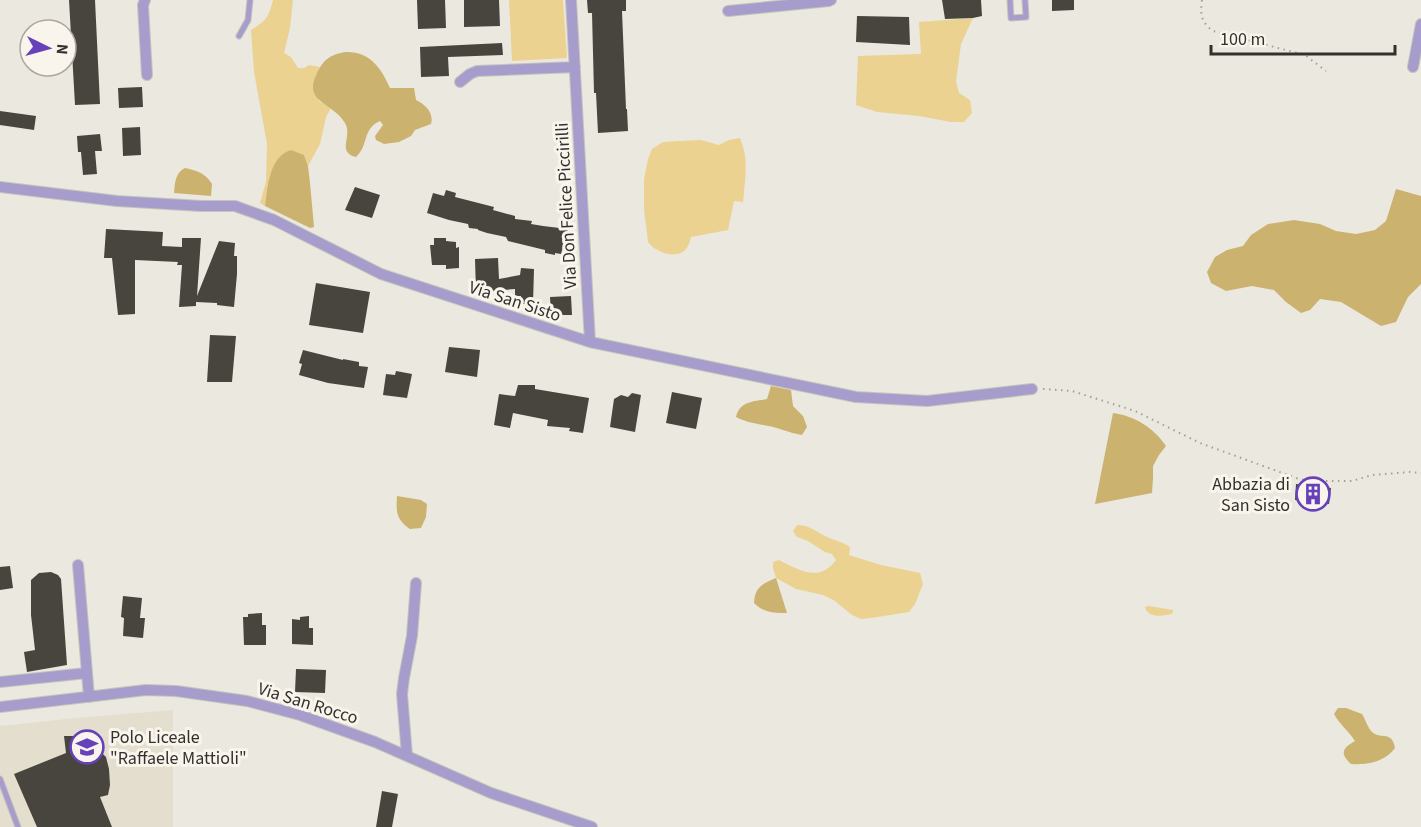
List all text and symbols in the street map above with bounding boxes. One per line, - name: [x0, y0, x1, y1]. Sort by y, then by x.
- north arrow: [18, 18, 78, 78]
- scale bar: [1211, 18, 1396, 56]
- text: 100 m: [1220, 27, 1265, 52]
- text: N: [51, 43, 73, 55]
- street label: Via Don Felice Piccirilli: [550, 122, 583, 290]
- street label: Via San Sisto: [466, 275, 564, 328]
- place label: Abbazia di San Sisto: [1212, 472, 1290, 518]
- building icon: Abbazia di San Sisto: [1295, 476, 1331, 512]
- street label: Via San Rocco: [255, 676, 361, 731]
- place label: Polo Liceale "Raffaele Mattioli": [110, 725, 247, 771]
- school or university icon: Polo Liceale "Raffaele Mattioli": [69, 729, 105, 765]

